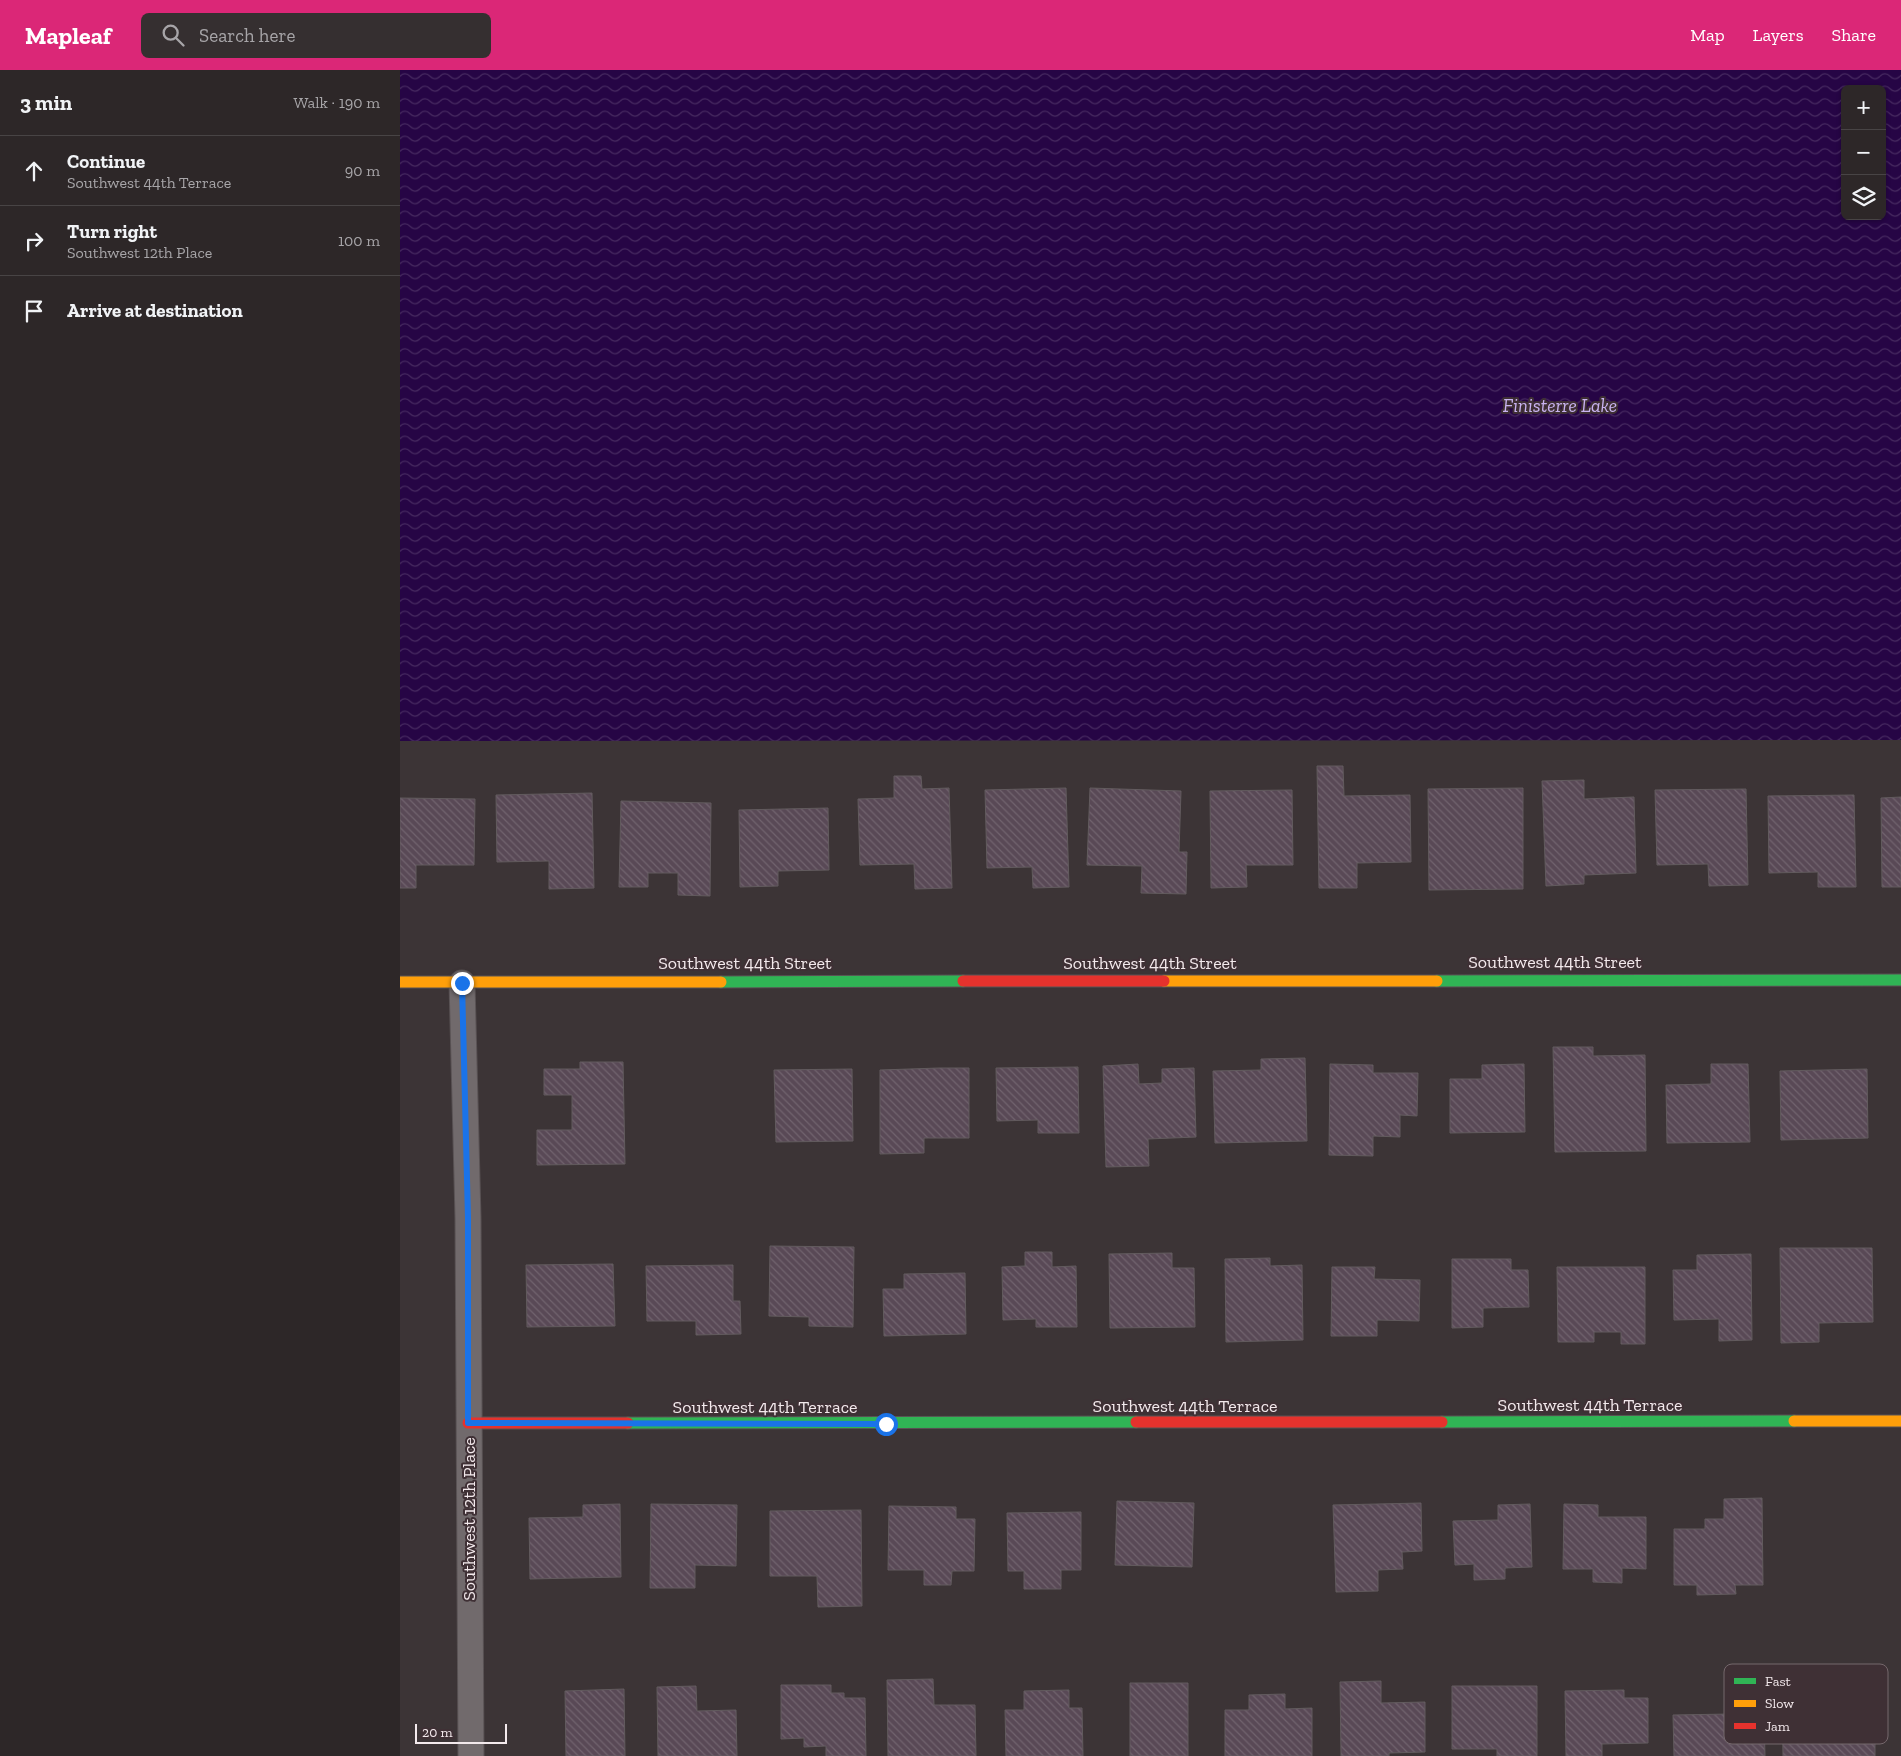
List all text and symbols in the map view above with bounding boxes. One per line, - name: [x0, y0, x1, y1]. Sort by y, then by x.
- search box: [141, 13, 491, 58]
- text: Mapleaf: [25, 21, 111, 50]
- icon: search: [159, 21, 187, 49]
- text: Search here: [199, 24, 295, 47]
- text: Map: [1690, 24, 1725, 46]
- text: Layers: [1753, 24, 1804, 46]
- text: Share: [1832, 24, 1876, 46]
- map controls: [1841, 85, 1886, 220]
- button: +: [1841, 85, 1886, 130]
- text: 3 min: [20, 90, 72, 115]
- text: Walk · 190 m: [293, 93, 380, 112]
- button: −: [1841, 130, 1886, 175]
- text: Continue: [67, 150, 145, 173]
- icon: ahead: [20, 157, 48, 185]
- text: 90 m: [345, 161, 380, 180]
- text: Southwest 44th Terrace: [67, 173, 231, 192]
- button: layers: [1841, 175, 1886, 220]
- text: Turn right: [67, 220, 157, 243]
- icon: right: [20, 227, 48, 255]
- text: 100 m: [338, 231, 380, 250]
- text: Southwest 12th Place: [67, 243, 212, 262]
- icon: arrive: [20, 297, 48, 325]
- text: Arrive at destination: [67, 299, 243, 322]
- water label: Finisterre Lake: [1503, 394, 1617, 417]
- street label: Southwest 44th Street: [1468, 951, 1642, 973]
- street label: Southwest 44th Street: [658, 952, 832, 974]
- street label: Southwest 44th Street: [1063, 952, 1237, 974]
- route end: [451, 972, 474, 995]
- street label: Southwest 44th Terrace: [1498, 1394, 1682, 1416]
- street label: Southwest 44th Terrace: [1093, 1395, 1277, 1417]
- street label: Southwest 44th Terrace: [673, 1396, 857, 1418]
- route start: [875, 1413, 898, 1436]
- street label: Southwest 12th Place: [458, 1437, 480, 1601]
- legend: [1724, 1664, 1888, 1744]
- text: Fast: [1765, 1673, 1792, 1690]
- text: Slow: [1765, 1695, 1794, 1712]
- text: Jam: [1765, 1718, 1790, 1735]
- scale bar: [415, 1721, 508, 1744]
- text: 20 m: [422, 1724, 453, 1741]

